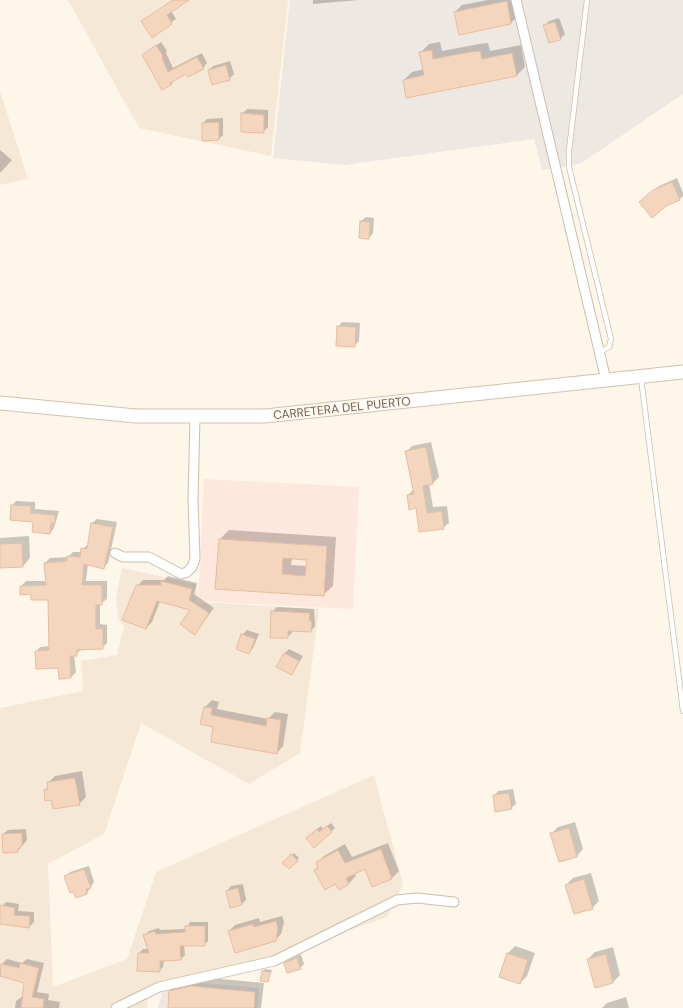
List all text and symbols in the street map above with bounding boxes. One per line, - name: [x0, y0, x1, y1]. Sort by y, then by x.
- street label: CARRETERA DEL PUERTO: [273, 395, 411, 423]

